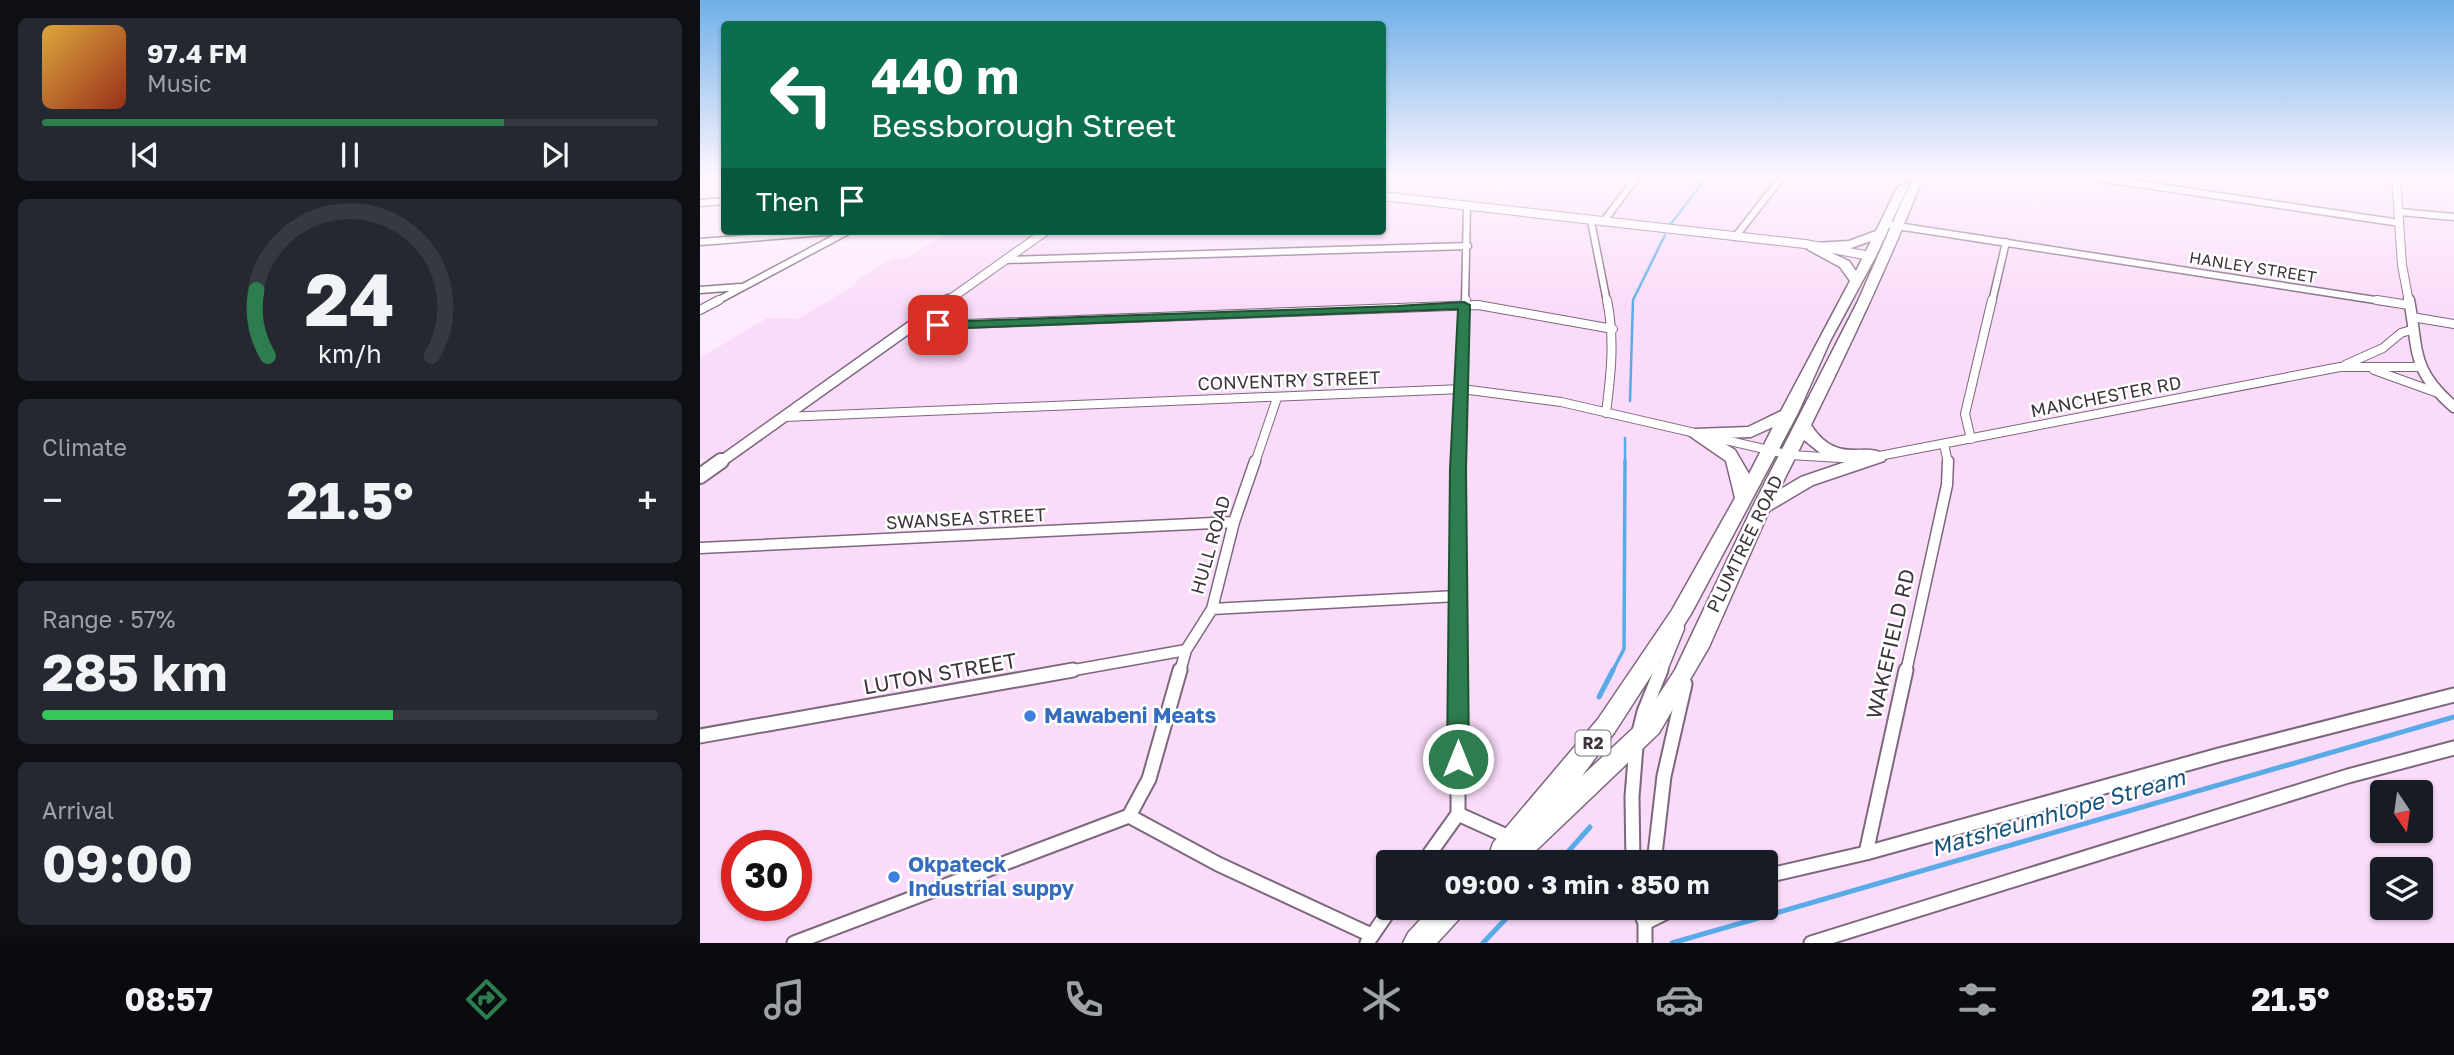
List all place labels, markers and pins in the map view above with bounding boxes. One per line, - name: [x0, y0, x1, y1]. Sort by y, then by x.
- pin: [908, 295, 968, 355]
- place label: Mawabeni Meats: [1044, 702, 1216, 728]
- marker: Mawabeni Meats: [1022, 708, 1038, 724]
- place label: Okpateck Industrial suppy: [908, 851, 1074, 901]
- marker: Okpateck Industrial suppy: [886, 869, 902, 885]

